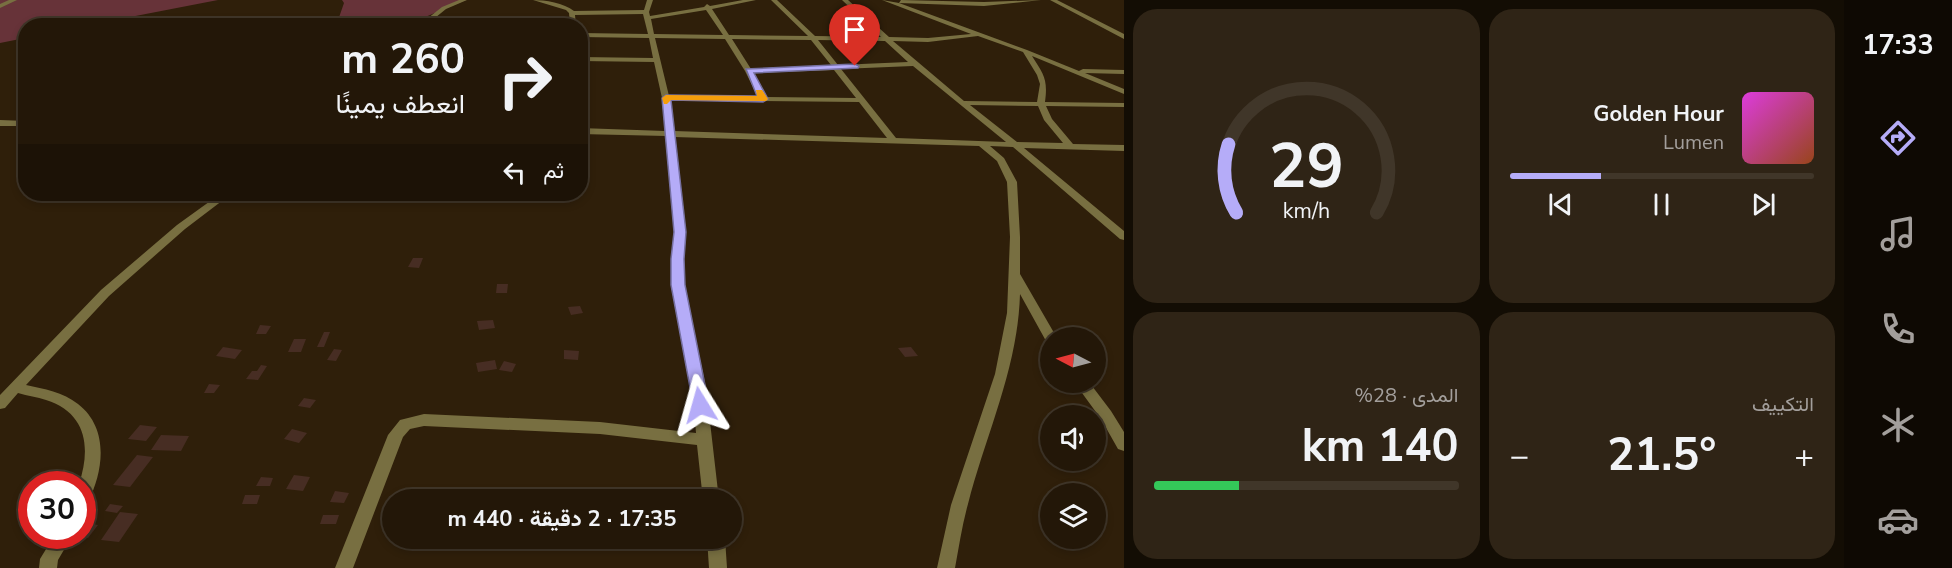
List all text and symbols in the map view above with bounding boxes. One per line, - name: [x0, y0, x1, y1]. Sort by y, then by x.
- pin: [829, 4, 880, 66]
- icon: arrive: [838, 13, 871, 46]
- text: 17:33: [1862, 27, 1934, 64]
- text: 260 m: [341, 31, 465, 88]
- icon: right: [486, 42, 564, 120]
- text: انعطف يمينًا: [335, 86, 465, 123]
- text: Golden Hour: [1593, 99, 1724, 129]
- icon: directions: [1877, 117, 1919, 159]
- text: 29: [1269, 124, 1344, 209]
- text: Lumen: [1663, 129, 1724, 156]
- icon: left: [498, 156, 531, 189]
- text: ثم: [543, 156, 564, 186]
- icon: previous: [1544, 188, 1577, 221]
- icon: pause: [1645, 188, 1678, 221]
- icon: next: [1747, 188, 1780, 221]
- text: km/h: [1283, 197, 1330, 227]
- icon: music: [1877, 213, 1919, 255]
- icon: phone: [1877, 308, 1919, 350]
- north arrow: [1040, 327, 1106, 393]
- map controls: [1040, 327, 1106, 549]
- position arrow: [668, 373, 732, 437]
- text: المدى · 28%: [1354, 382, 1459, 409]
- text: التكييف: [1752, 391, 1814, 418]
- icon: climate: [1877, 404, 1919, 446]
- button: sound: [1040, 405, 1106, 471]
- text: 140 km: [1302, 416, 1459, 477]
- text: 21.5°: [1607, 425, 1716, 486]
- text: −: [1510, 434, 1529, 479]
- text: +: [1794, 434, 1814, 479]
- speed limit sign: 30: [18, 471, 96, 549]
- button: layers: [1040, 483, 1106, 549]
- icon: car: [1877, 499, 1919, 541]
- text: 17:35 · 2 دقيقة · 440 m: [448, 504, 676, 534]

